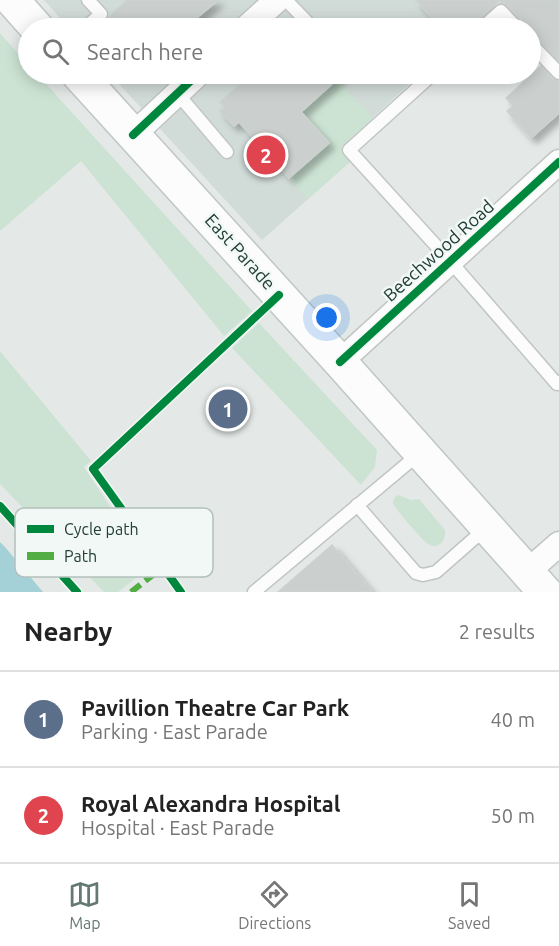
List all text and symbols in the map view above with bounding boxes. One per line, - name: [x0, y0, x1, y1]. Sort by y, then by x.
- search box: [18, 18, 541, 84]
- icon: search: [39, 35, 72, 68]
- text: Search here: [87, 39, 203, 64]
- pin: 2: [246, 132, 286, 178]
- street label: Beechwood Road: [379, 196, 497, 305]
- street label: East Parade: [202, 209, 280, 293]
- your location: [312, 303, 341, 332]
- pin: 1: [208, 386, 248, 432]
- legend: [15, 508, 213, 577]
- text: Cycle path: [64, 520, 139, 538]
- text: Path: [64, 547, 97, 565]
- text: Nearby: [24, 617, 112, 646]
- text: 2 results: [459, 620, 535, 643]
- text: Pavillion Theatre Car Park: [81, 695, 349, 720]
- text: 1: [38, 708, 49, 731]
- text: 40 m: [491, 708, 535, 731]
- text: Parking · East Parade: [81, 720, 268, 743]
- text: Royal Alexandra Hospital: [81, 791, 340, 816]
- text: 2: [38, 804, 49, 827]
- text: 50 m: [491, 804, 535, 827]
- text: Hospital · East Parade: [81, 816, 275, 839]
- tab: Map: [68, 878, 101, 932]
- tab: Directions: [238, 878, 311, 932]
- tab: Saved: [448, 878, 491, 932]

